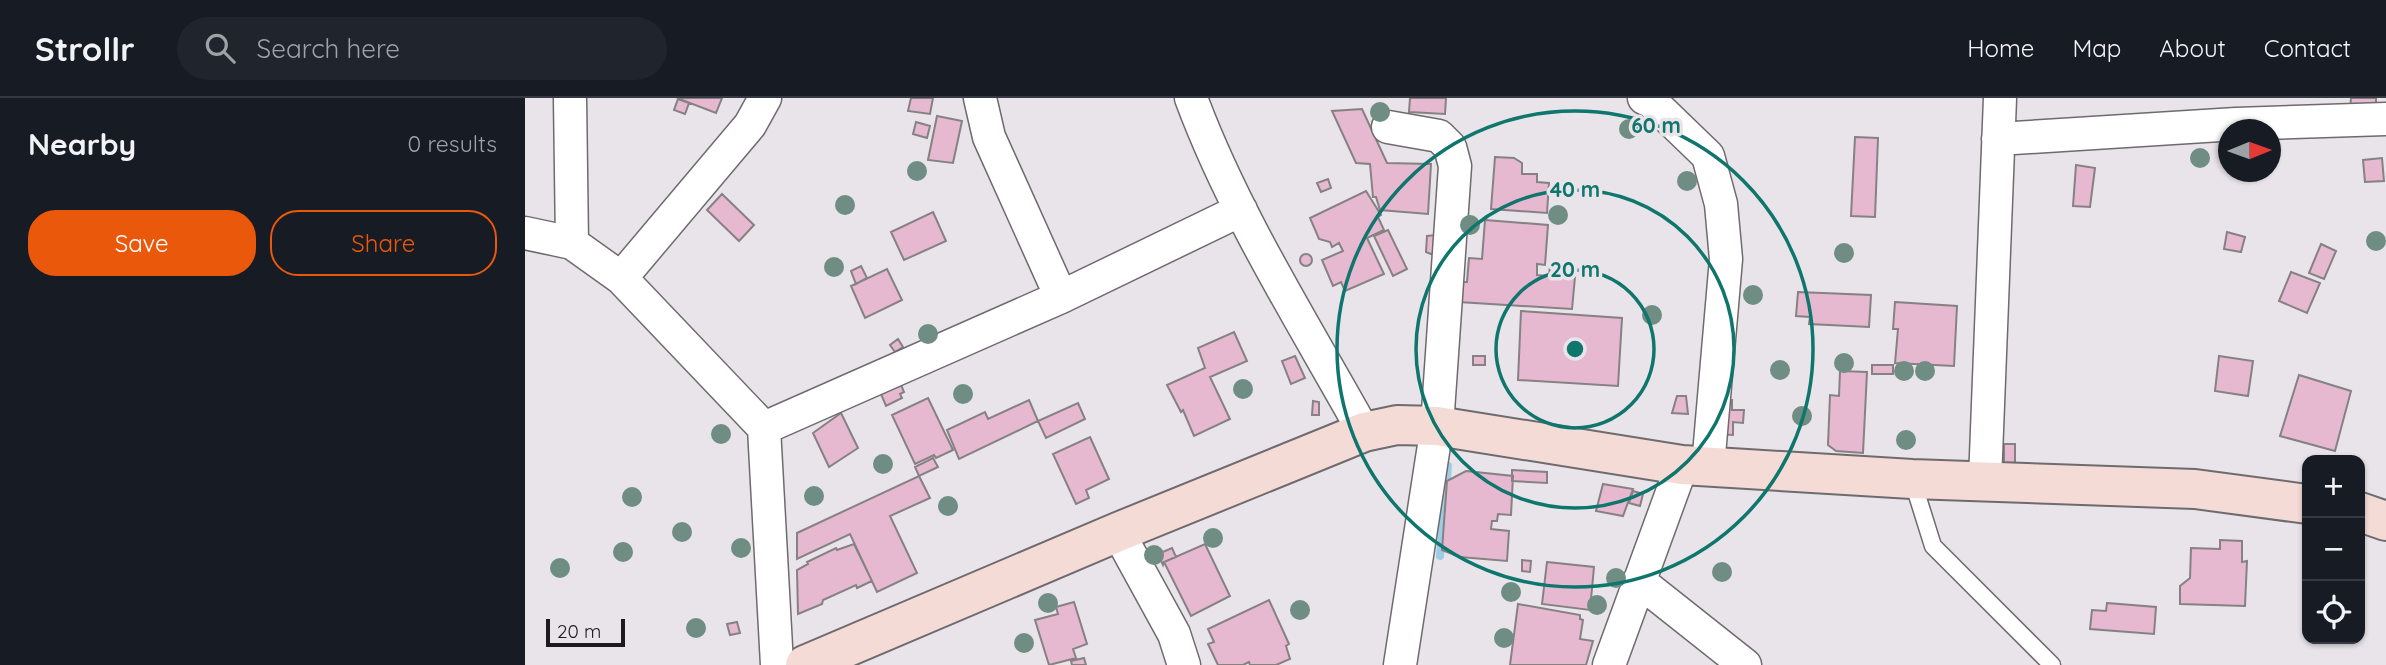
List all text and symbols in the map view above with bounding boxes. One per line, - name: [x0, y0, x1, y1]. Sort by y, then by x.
- search box: [177, 17, 667, 80]
- text: Strollr: [35, 28, 135, 69]
- icon: search: [201, 29, 239, 67]
- text: Search here: [257, 32, 400, 65]
- text: Home: [1967, 33, 2034, 63]
- text: Map: [2072, 33, 2121, 63]
- text: About: [2159, 33, 2226, 63]
- text: Contact: [2264, 33, 2351, 63]
- text: 60 m: [1631, 112, 1681, 138]
- north arrow: [2218, 119, 2281, 182]
- text: Nearby: [28, 125, 136, 163]
- text: 0 results: [408, 129, 497, 158]
- text: 40 m: [1550, 176, 1600, 202]
- button: Save: [28, 210, 256, 276]
- button: Share: [270, 210, 497, 276]
- text: 20 m: [1550, 256, 1600, 282]
- centre of rings: [1563, 337, 1587, 361]
- map controls: [2302, 455, 2365, 644]
- button: +: [2302, 455, 2365, 518]
- button: −: [2302, 518, 2365, 581]
- button: locate: [2302, 581, 2365, 644]
- scale bar: [546, 616, 625, 648]
- text: 20 m: [557, 619, 601, 643]

